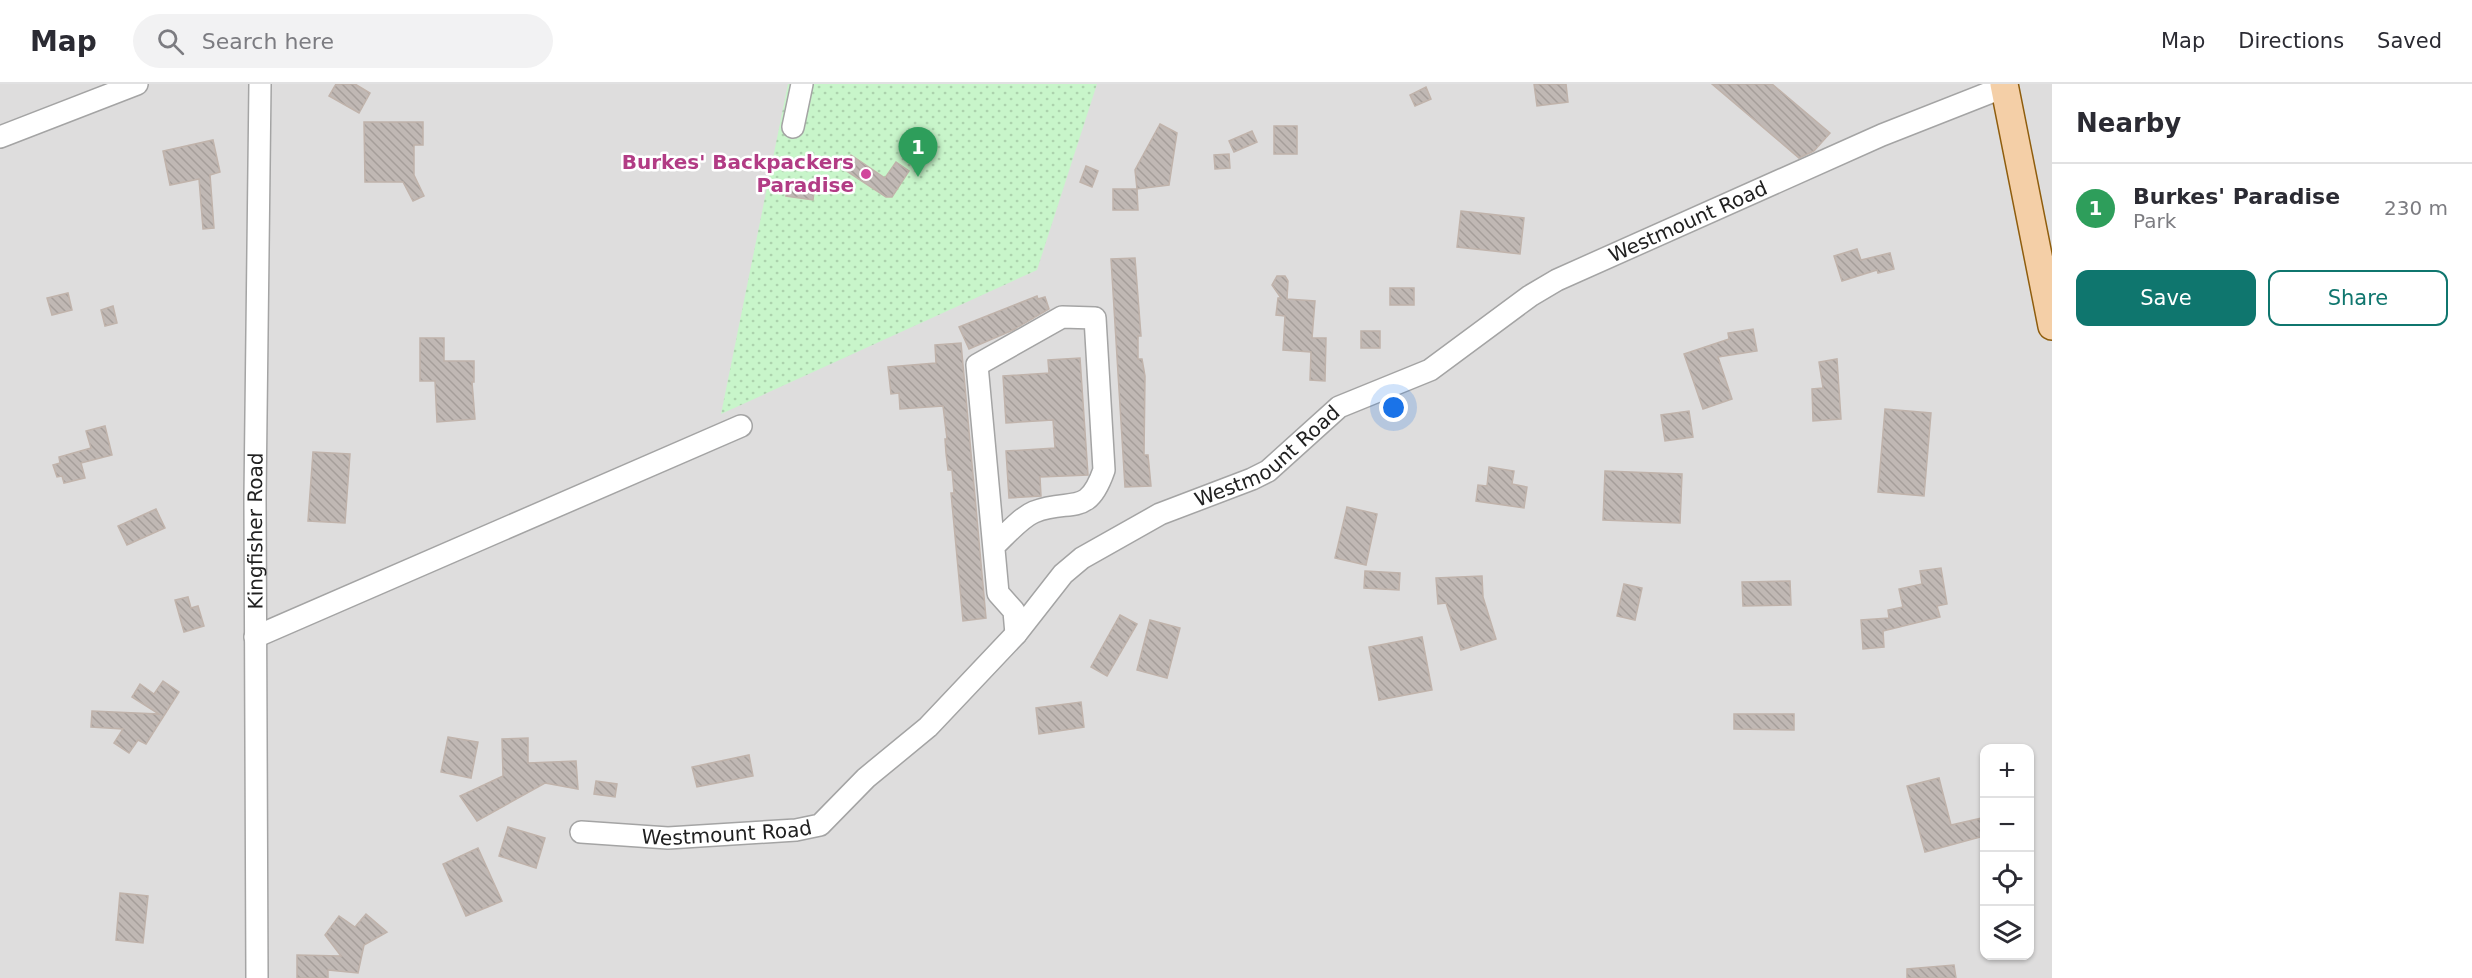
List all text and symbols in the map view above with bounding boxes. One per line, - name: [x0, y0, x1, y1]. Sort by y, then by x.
- search box: [133, 14, 553, 68]
- text: Map: [30, 25, 97, 58]
- icon: search: [154, 25, 187, 58]
- text: Search here: [202, 29, 334, 54]
- text: Map: [2161, 29, 2205, 53]
- text: Directions: [2238, 29, 2344, 53]
- text: Saved: [2377, 29, 2442, 53]
- text: Nearby: [2076, 108, 2181, 138]
- pin: 1: [898, 128, 938, 177]
- place label: Burkes' Backpackers Paradise: [622, 150, 854, 197]
- marker: Burkes' Backpackers Paradise: [859, 167, 873, 181]
- street label: Westmount Road: [1605, 176, 1771, 267]
- text: Burkes' Paradise: [2133, 184, 2340, 209]
- text: 1: [2089, 196, 2102, 220]
- text: 230 m: [2384, 196, 2448, 220]
- text: Park: [2133, 209, 2176, 233]
- button: Save: [2076, 270, 2256, 326]
- button: Share: [2268, 270, 2448, 326]
- your location: [1379, 393, 1408, 422]
- street label: Westmount Road: [1191, 400, 1345, 512]
- street label: Kingfisher Road: [243, 452, 268, 610]
- map controls: [1980, 744, 2034, 960]
- button: +: [1980, 744, 2034, 798]
- button: −: [1980, 798, 2034, 852]
- street label: Westmount Road: [641, 815, 814, 850]
- button: locate: [1980, 852, 2034, 906]
- button: layers: [1980, 906, 2034, 960]

